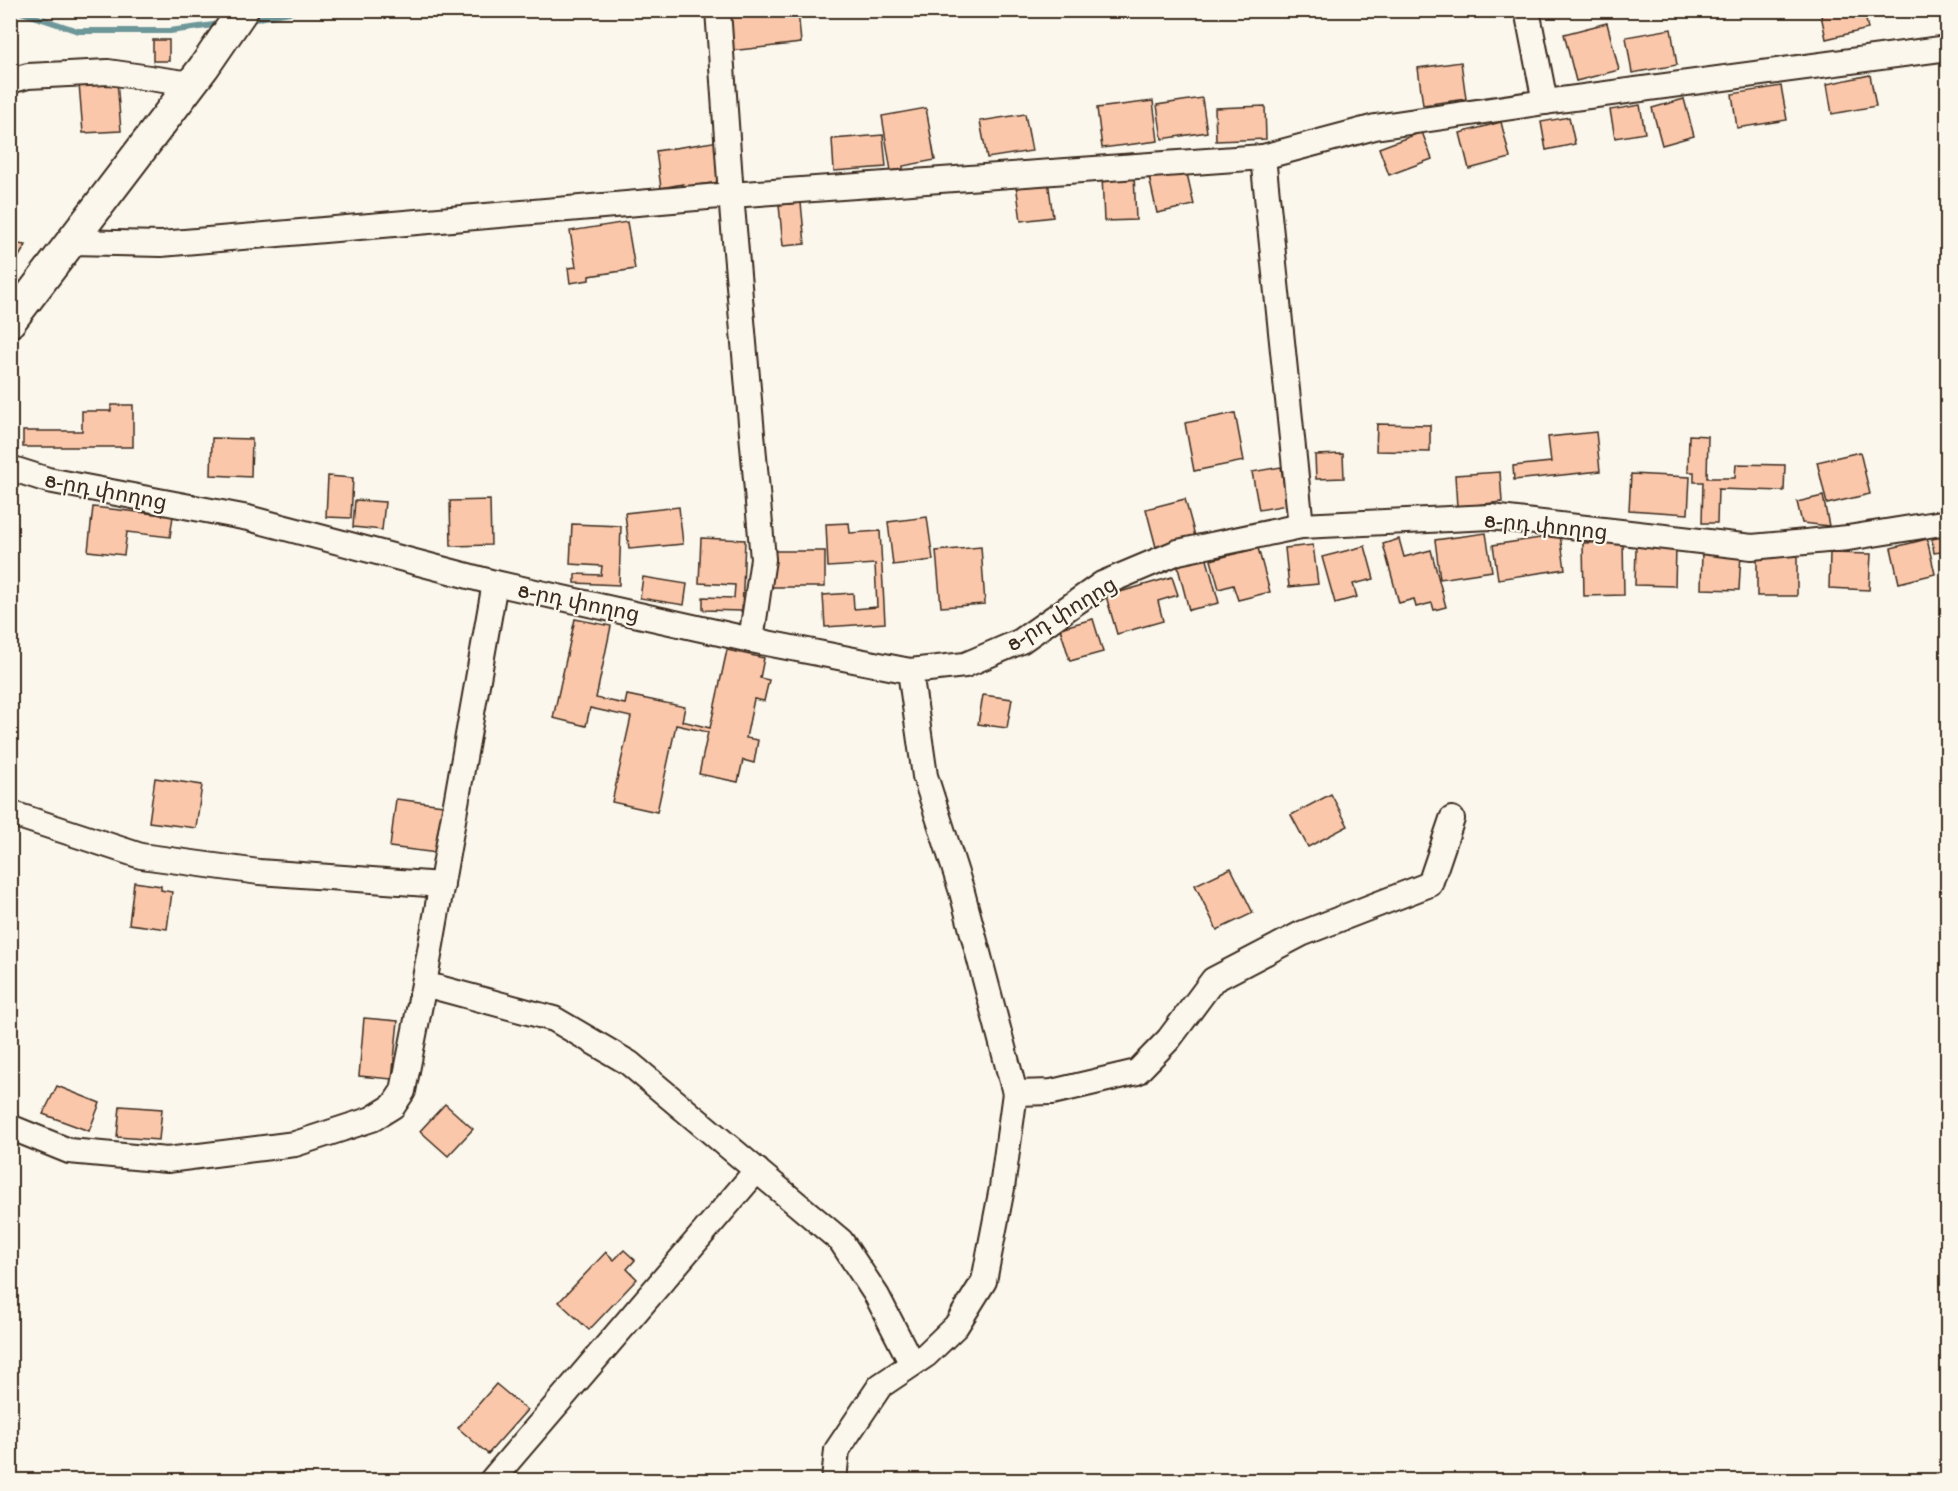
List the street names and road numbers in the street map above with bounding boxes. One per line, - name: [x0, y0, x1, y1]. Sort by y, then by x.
- street label: 8-րդ փողոց: [42, 469, 169, 519]
- street label: 8-րդ փողոց: [1483, 510, 1609, 548]
- street label: 8-րդ փողոց: [1003, 573, 1123, 659]
- street label: 8-րդ փողոց: [515, 579, 642, 631]

